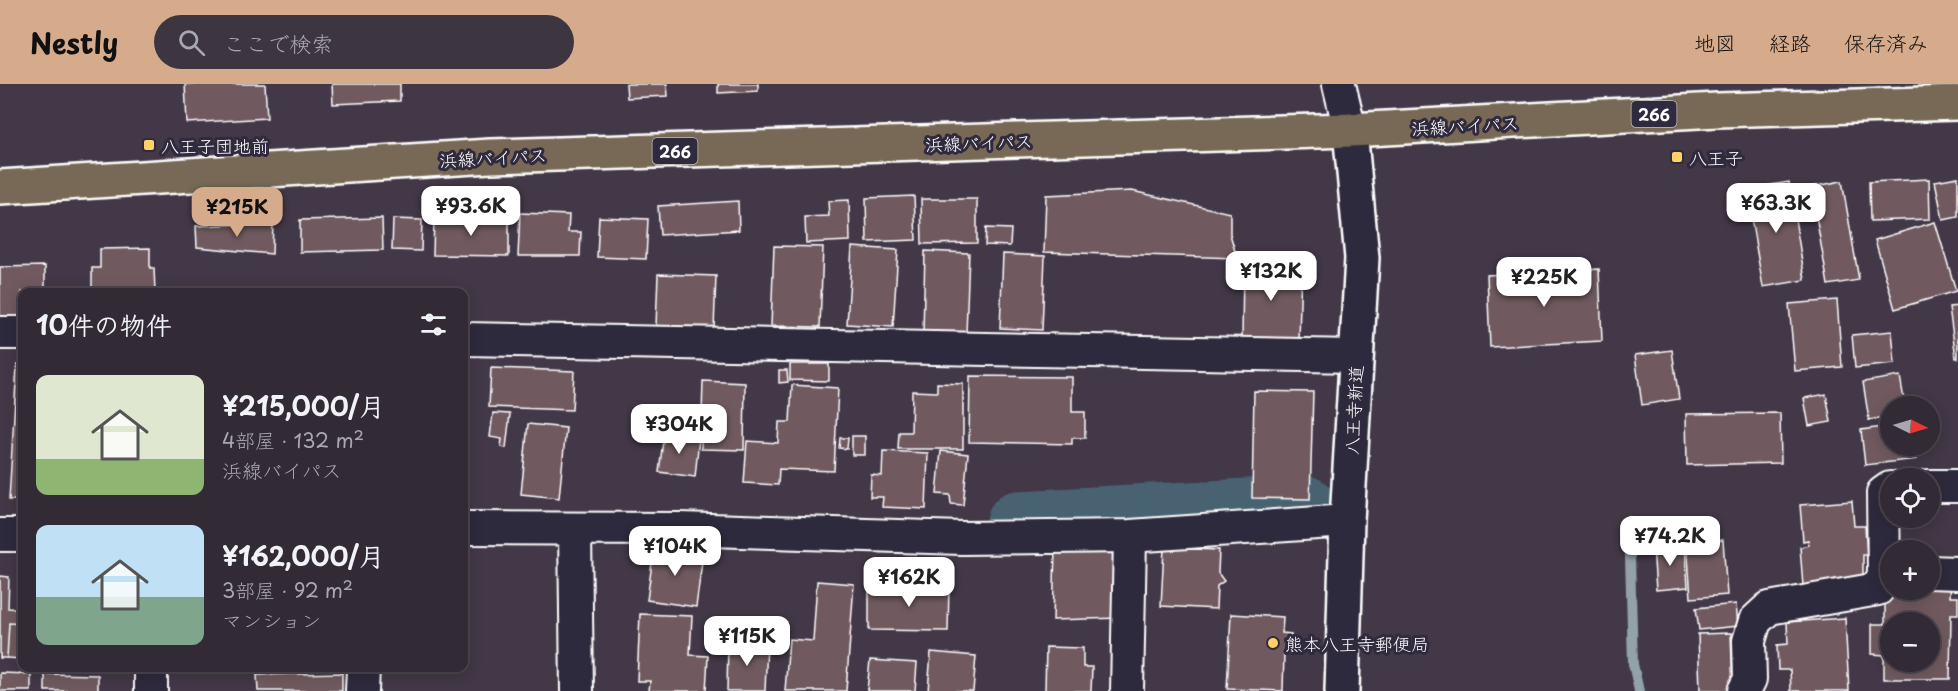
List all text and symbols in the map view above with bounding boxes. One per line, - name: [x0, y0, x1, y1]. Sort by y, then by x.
- search box: [154, 15, 574, 69]
- text: Nestly: [30, 21, 118, 64]
- icon: search: [175, 26, 208, 59]
- text: ここで検索: [223, 26, 333, 59]
- text: 地図: [1694, 26, 1736, 58]
- text: 経路: [1769, 26, 1811, 58]
- text: 保存済み: [1844, 26, 1928, 58]
- road number: 266: [1632, 101, 1676, 127]
- street label: 浜線バイパス: [1411, 109, 1519, 141]
- street label: 浜線バイパス: [925, 127, 1033, 157]
- place label: 八王子団地前: [161, 132, 269, 159]
- marker: 八王子団地前: [142, 138, 156, 152]
- road number: 266: [652, 138, 698, 164]
- street label: 浜線バイパス: [439, 141, 547, 173]
- place label: 八王子: [1689, 144, 1743, 171]
- marker: 八王子: [1670, 150, 1684, 164]
- pin: ¥63.3K: [1727, 183, 1825, 234]
- pin: ¥93.6K: [422, 186, 520, 237]
- pin: ¥215K: [195, 187, 279, 238]
- text: ¥63.3K: [1741, 187, 1811, 217]
- text: ¥93.6K: [435, 190, 507, 220]
- text: ¥215K: [206, 191, 268, 221]
- pin: ¥132K: [1229, 251, 1313, 302]
- text: ¥132K: [1240, 255, 1302, 285]
- pin: ¥225K: [1502, 257, 1586, 308]
- text: ¥225K: [1510, 261, 1578, 291]
- text: 10件の物件: [36, 305, 172, 344]
- icon: filters: [417, 308, 450, 341]
- street label: 八王寺新道: [1337, 364, 1369, 456]
- text: ¥215,000/月: [222, 386, 385, 425]
- north arrow: [1880, 396, 1940, 456]
- map controls: [1880, 396, 1940, 672]
- icon: home: [84, 399, 156, 471]
- pin: ¥304K: [637, 404, 721, 455]
- text: ¥304K: [645, 408, 713, 438]
- text: 4部屋 · 132 m²: [222, 425, 364, 455]
- text: 浜線バイパス: [222, 455, 342, 485]
- button: locate: [1880, 468, 1940, 528]
- pin: ¥74.2K: [1621, 516, 1719, 567]
- text: ¥74.2K: [1634, 520, 1706, 550]
- pin: ¥104K: [633, 526, 717, 577]
- text: ¥104K: [643, 530, 707, 560]
- text: ¥162,000/月: [222, 536, 385, 575]
- button: +: [1880, 540, 1940, 600]
- icon: home: [84, 549, 156, 621]
- pin: ¥162K: [867, 557, 951, 608]
- text: ¥162K: [878, 561, 940, 591]
- text: 3部屋 · 92 m²: [222, 575, 353, 605]
- text: マンション: [222, 605, 321, 635]
- button: −: [1880, 612, 1940, 672]
- pin: ¥115K: [705, 616, 789, 667]
- text: ¥115K: [718, 620, 776, 650]
- place label: 熊本八王寺郵便局: [1285, 630, 1429, 657]
- marker: 熊本八王寺郵便局: [1266, 636, 1280, 650]

